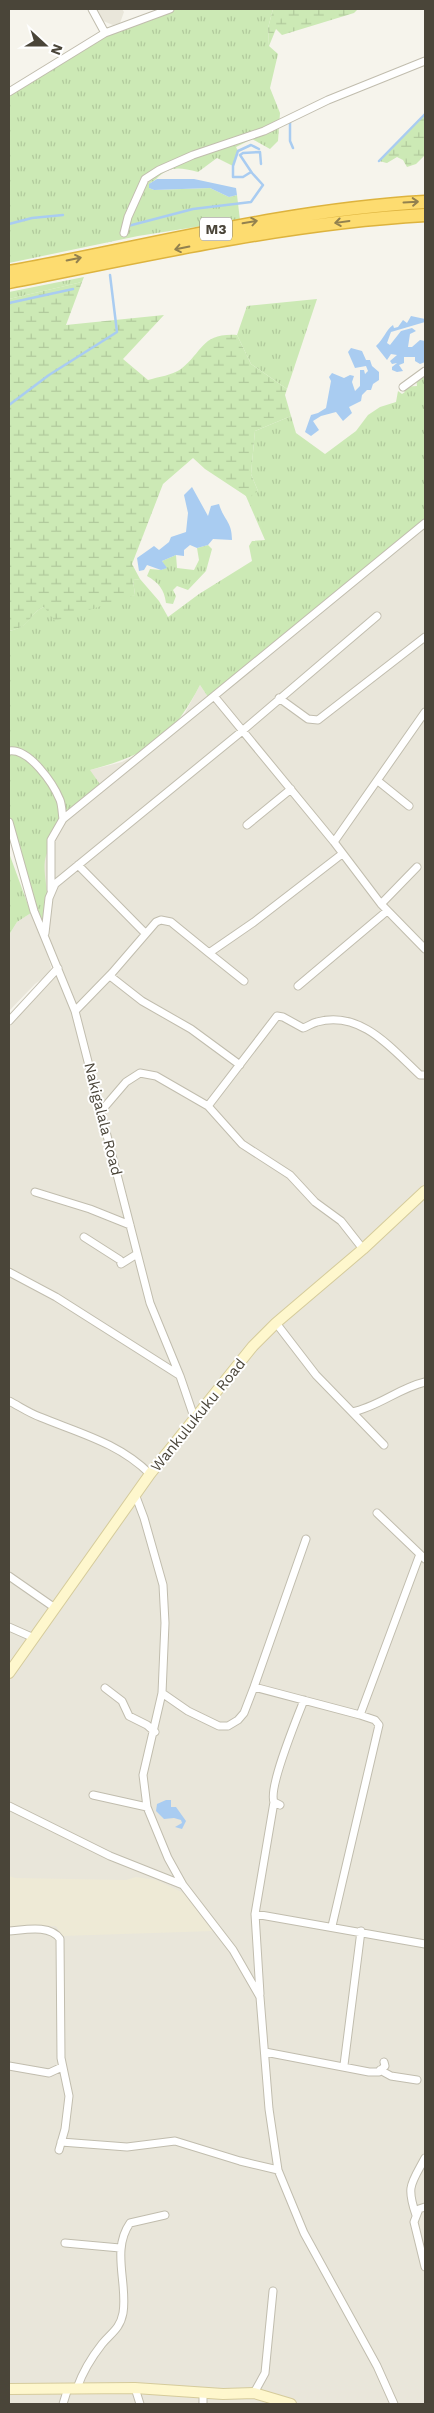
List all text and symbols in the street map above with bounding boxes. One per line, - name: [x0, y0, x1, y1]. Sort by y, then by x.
- north arrow: [20, 20, 70, 70]
- text: N: [48, 42, 66, 57]
- one-way arrow: [403, 198, 419, 207]
- one-way arrow: [242, 217, 258, 227]
- one-way arrow: [334, 217, 350, 227]
- road number: M3: [200, 218, 232, 240]
- one-way arrow: [174, 244, 190, 254]
- one-way arrow: [65, 254, 81, 263]
- street label: Nakigalala Road: [80, 1061, 126, 1177]
- street label: Wankulukuku Road: [147, 1355, 249, 1475]

